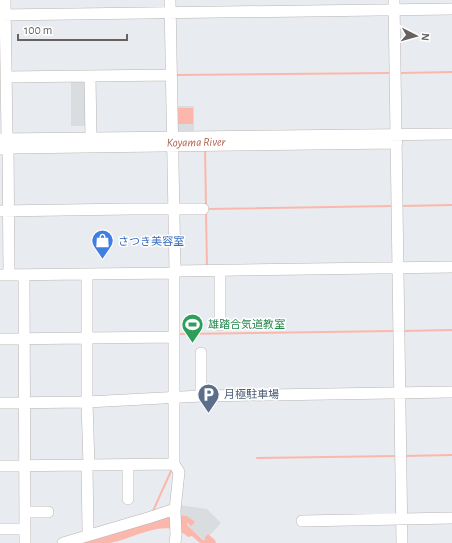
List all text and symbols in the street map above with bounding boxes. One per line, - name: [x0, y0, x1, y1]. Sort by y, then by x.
- scale bar: [18, 16, 127, 42]
- north arrow: [396, 16, 436, 56]
- text: 100 m: [24, 24, 52, 36]
- text: N: [420, 33, 431, 41]
- water label: Koyama River: [167, 135, 226, 149]
- shop icon: さつき美容室: [90, 228, 116, 261]
- place label: さつき美容室: [118, 235, 184, 247]
- sports icon: 雄踏合気道教室: [180, 311, 206, 344]
- place label: 雄踏合気道教室: [208, 318, 285, 330]
- parking icon: 月極駐車場: [196, 381, 222, 414]
- place label: 月極駐車場: [224, 388, 279, 400]

